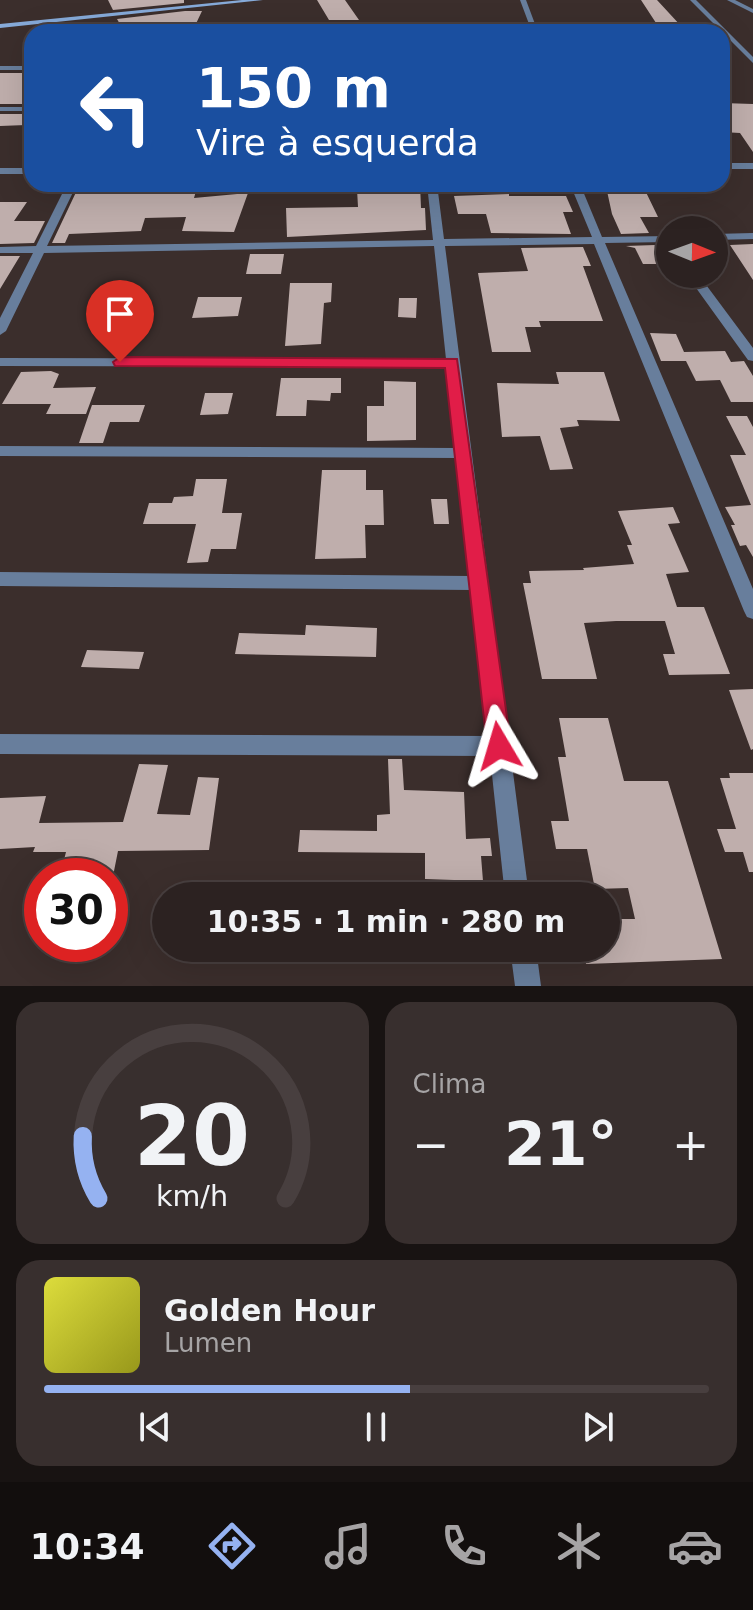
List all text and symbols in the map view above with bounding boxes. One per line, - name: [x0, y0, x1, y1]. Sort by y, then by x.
- text: 150 m: [196, 55, 391, 120]
- icon: left: [64, 56, 168, 160]
- text: Vire à esquerda: [196, 122, 479, 163]
- north arrow: [656, 216, 728, 288]
- map controls: [656, 216, 728, 288]
- pin: [86, 280, 154, 362]
- icon: arrive: [98, 292, 142, 336]
- position arrow: [457, 704, 541, 788]
- speed limit sign: 30: [24, 858, 128, 962]
- text: 10:35 · 1 min · 280 m: [207, 904, 565, 939]
- text: Clima: [413, 1069, 486, 1099]
- text: 20: [134, 1088, 250, 1185]
- text: 21°: [504, 1109, 618, 1179]
- text: −: [413, 1119, 449, 1170]
- text: +: [672, 1119, 709, 1170]
- text: km/h: [156, 1179, 228, 1213]
- text: Golden Hour: [164, 1293, 375, 1328]
- text: Lumen: [164, 1328, 252, 1358]
- icon: previous: [133, 1405, 177, 1449]
- icon: pause: [354, 1405, 398, 1449]
- icon: next: [576, 1405, 620, 1449]
- icon: directions: [204, 1518, 260, 1574]
- icon: music: [320, 1518, 376, 1574]
- icon: phone: [436, 1518, 492, 1574]
- icon: climate: [551, 1518, 607, 1574]
- icon: car: [667, 1518, 723, 1574]
- text: 10:34: [30, 1526, 144, 1567]

